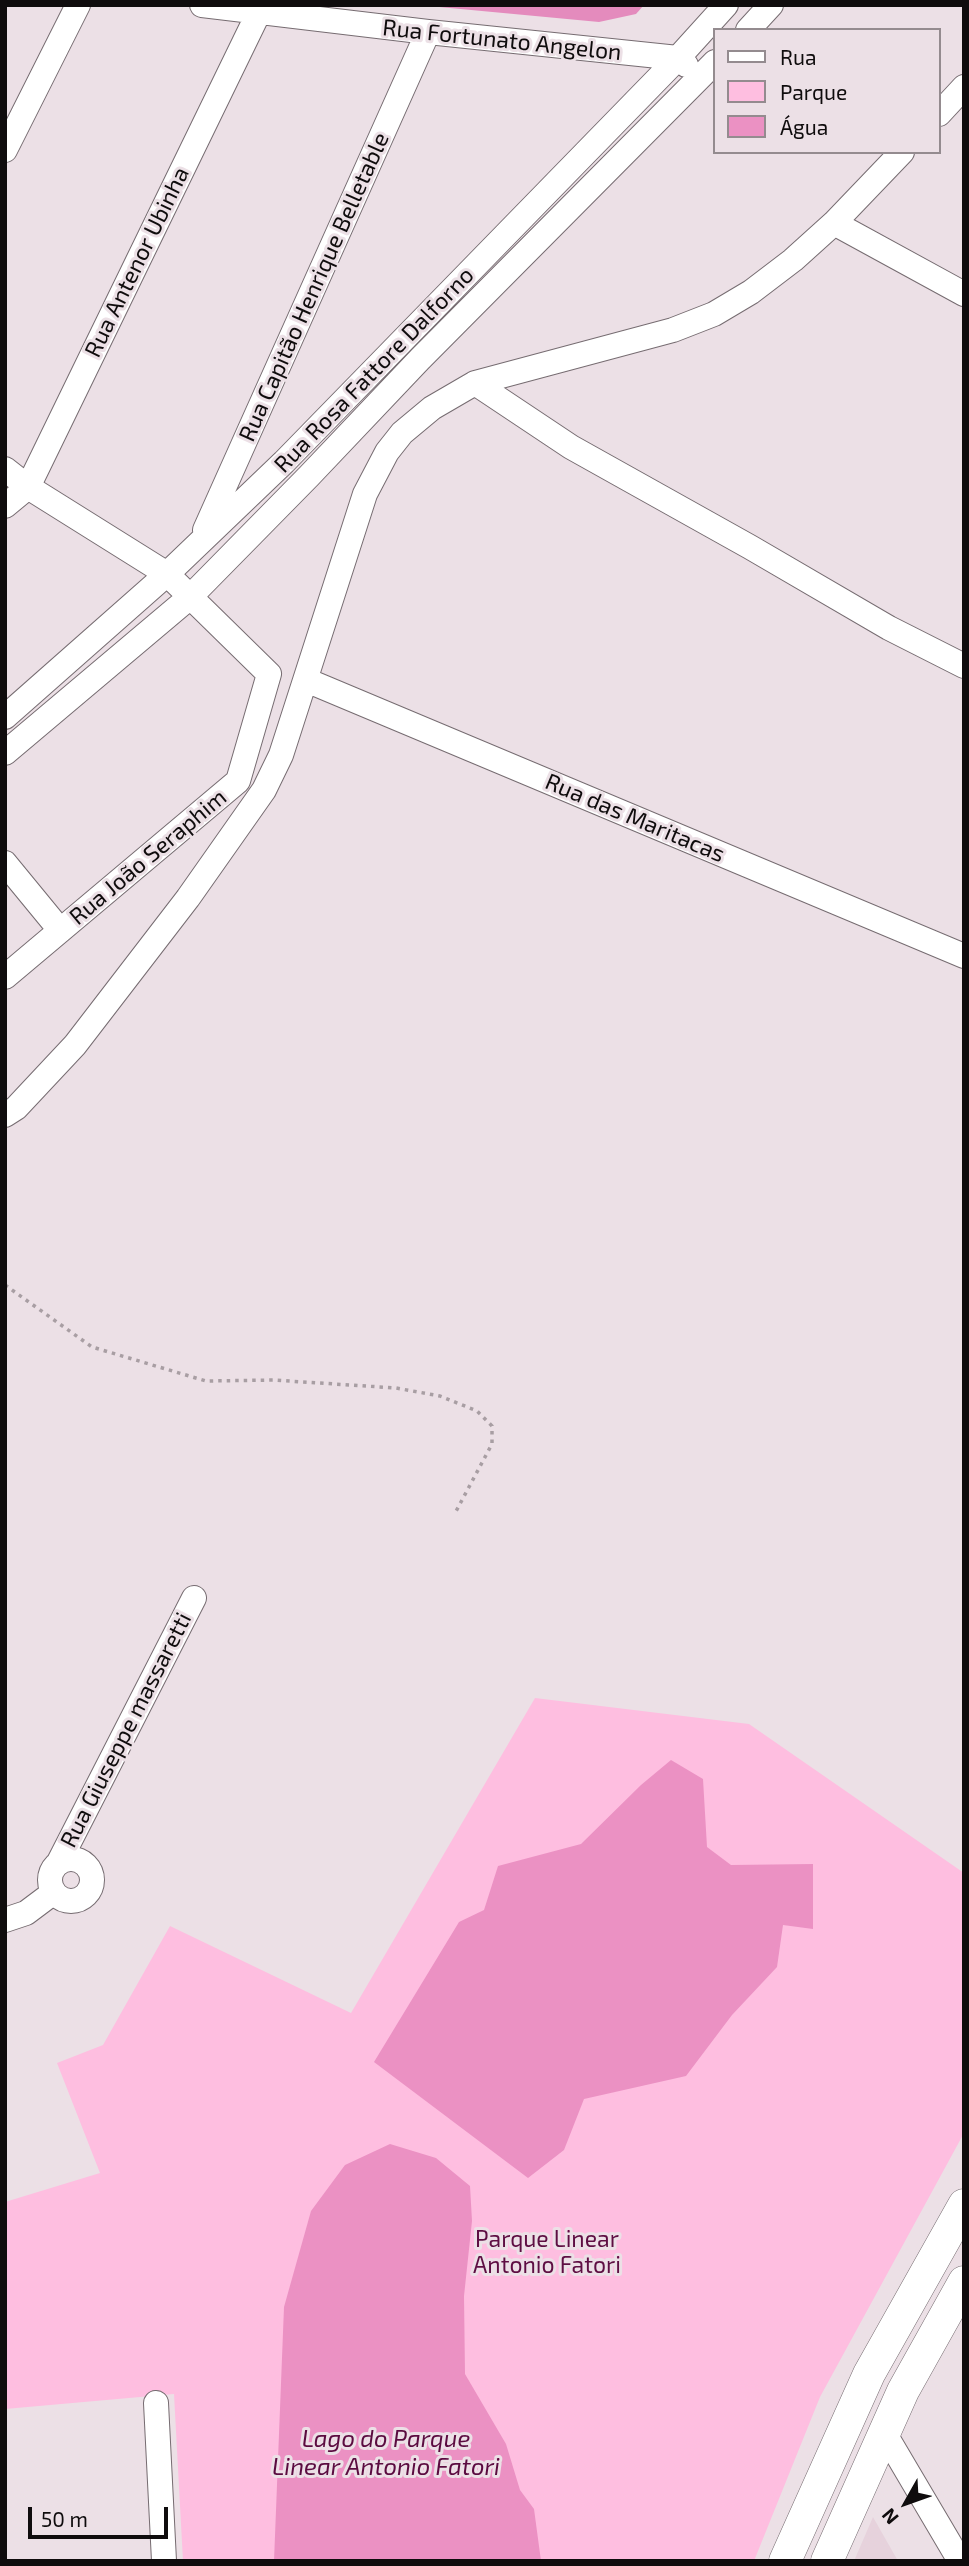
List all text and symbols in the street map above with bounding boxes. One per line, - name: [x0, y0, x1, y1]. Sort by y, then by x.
- street label: Rua Fortunato Angelon: [381, 14, 623, 66]
- legend: [713, 28, 941, 154]
- text: Rua: [780, 44, 816, 69]
- text: Parque: [780, 79, 847, 104]
- text: Água: [780, 114, 828, 139]
- street label: Rua Capitão Henrique Belletable: [233, 128, 395, 446]
- street label: Rua Antenor Ubinha: [79, 162, 195, 362]
- street label: Rua Rosa Fattore Dalforno: [269, 261, 479, 479]
- street label: Rua das Maritacas: [541, 768, 729, 868]
- street label: Rua João Seraphim: [64, 783, 232, 931]
- street label: Rua Giuseppe massaretti: [55, 1608, 197, 1852]
- park label: Parque Linear Antonio Fatori: [473, 2225, 621, 2279]
- water label: Lago do Parque Linear Antonio Fatori: [272, 2425, 500, 2481]
- north arrow: [871, 2468, 941, 2538]
- scale bar: [32, 2492, 172, 2536]
- text: N: [876, 2504, 903, 2529]
- text: 50 m: [41, 2506, 88, 2531]

